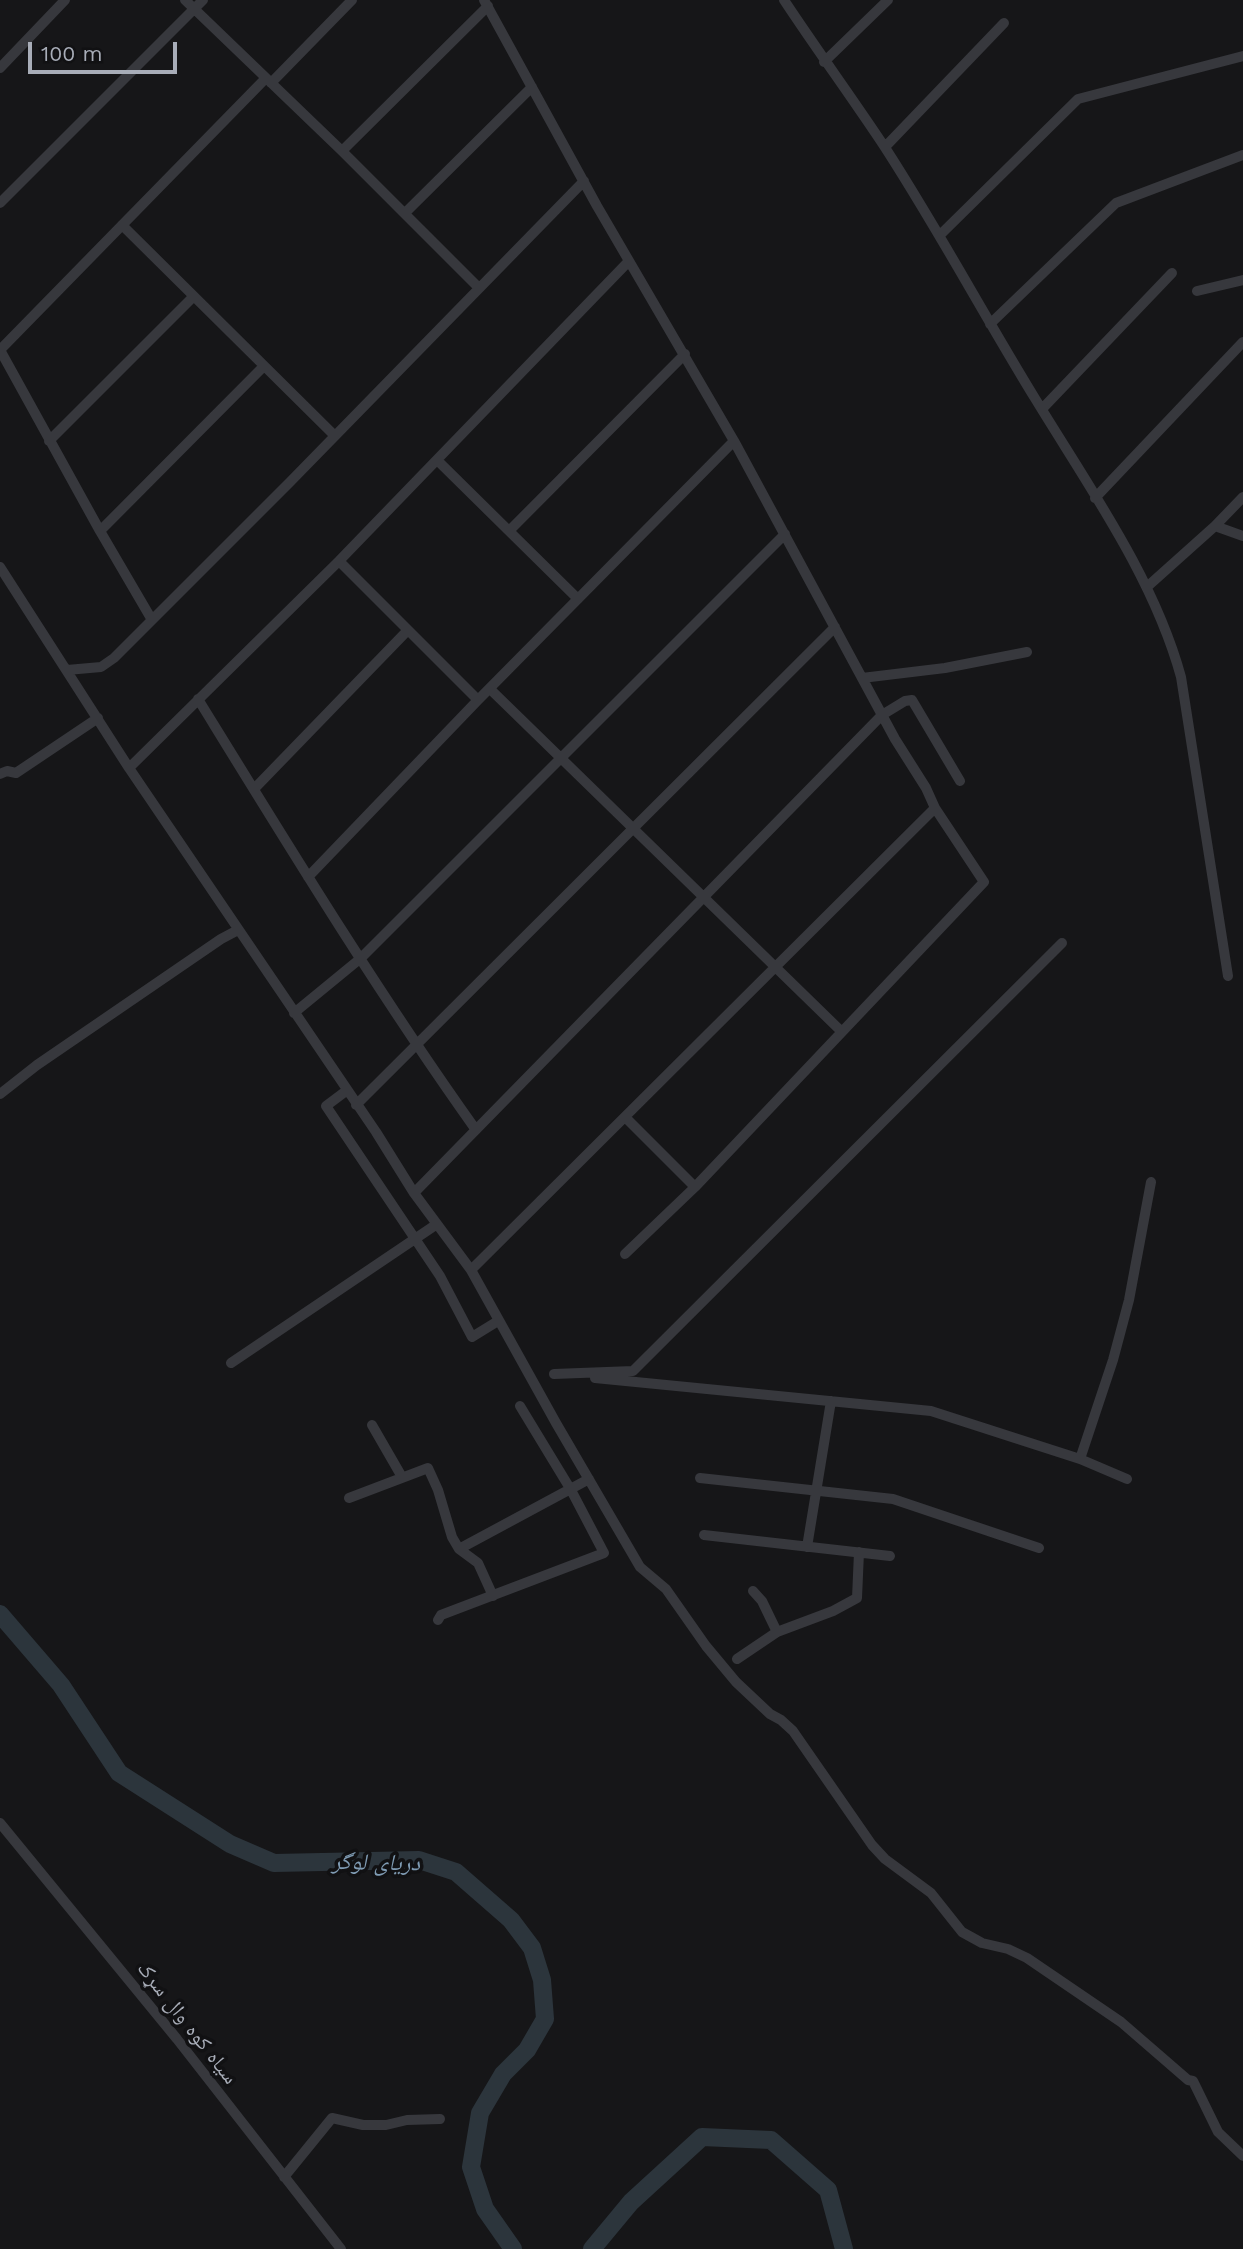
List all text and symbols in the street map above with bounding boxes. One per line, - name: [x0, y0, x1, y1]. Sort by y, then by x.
- scale bar: [32, 28, 180, 72]
- text: 100 m: [41, 41, 103, 66]
- water label: دریای لوگر: [332, 1848, 420, 1878]
- street label: سیاه کوه وال سړک: [131, 1957, 243, 2089]

